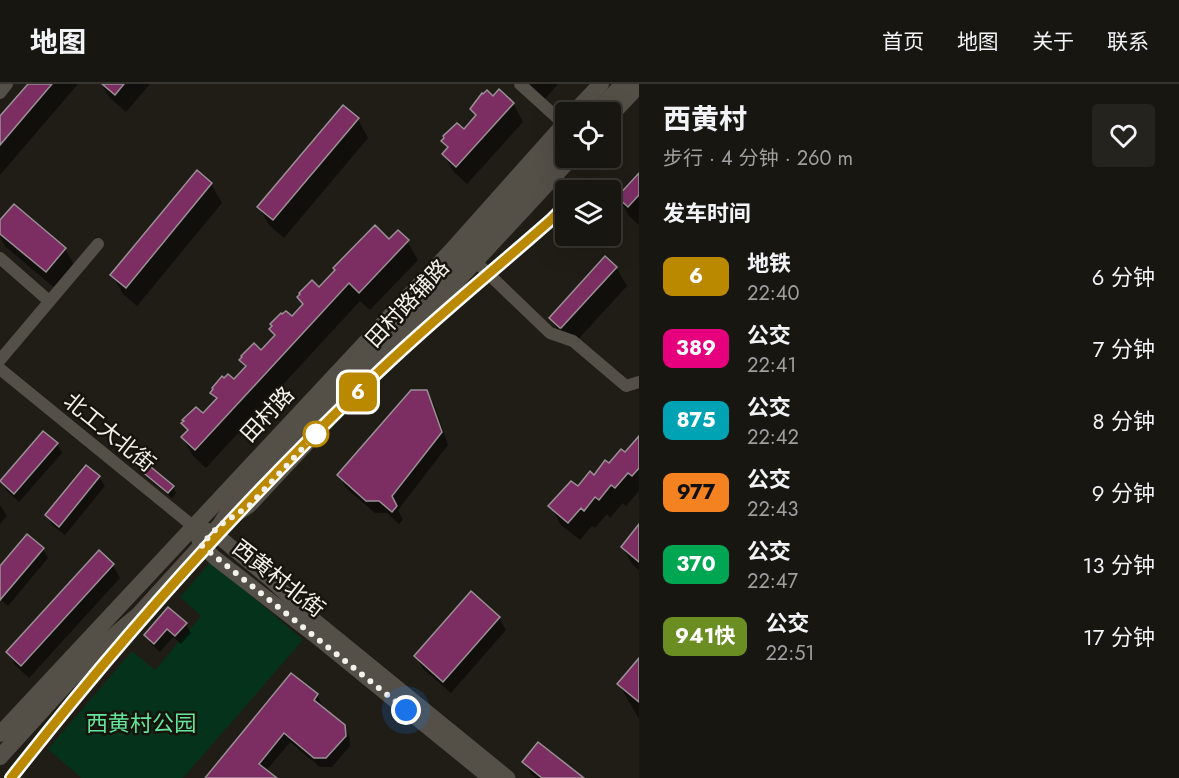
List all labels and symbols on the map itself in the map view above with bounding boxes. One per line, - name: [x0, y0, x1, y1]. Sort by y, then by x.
- street label: 田村路辅路: [358, 252, 456, 354]
- line badge: 6: [338, 372, 378, 412]
- street label: 田村路: [233, 379, 301, 449]
- street label: 北工大北街: [57, 385, 163, 479]
- unlabelled marker: [303, 421, 329, 447]
- street label: 西黄村北街: [226, 532, 332, 624]
- your location: [391, 695, 421, 725]
- park label: 西黄村公园: [86, 707, 196, 739]

